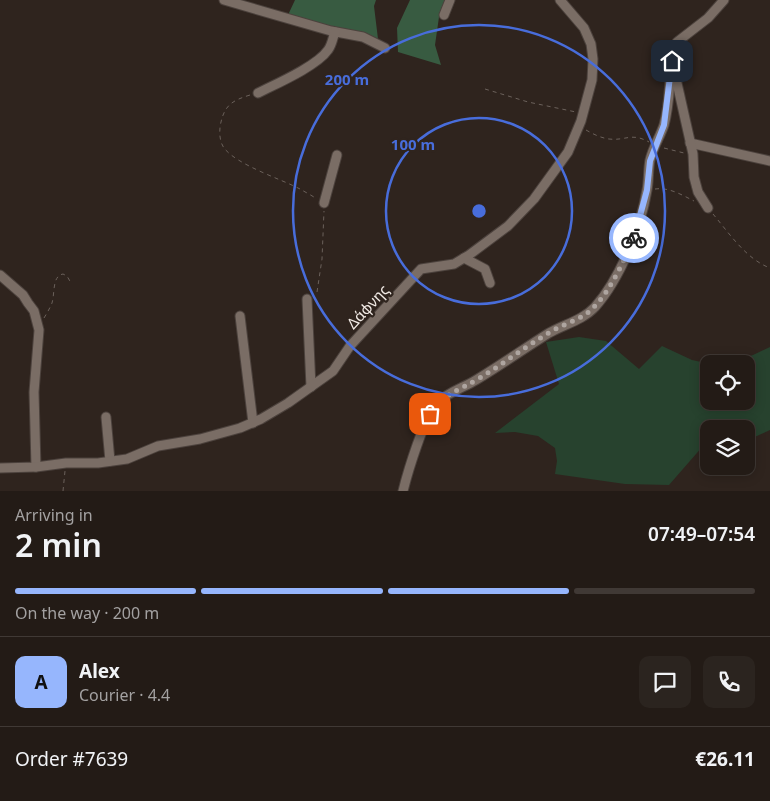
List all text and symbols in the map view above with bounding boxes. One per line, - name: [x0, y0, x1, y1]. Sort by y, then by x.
- pin: [651, 40, 693, 82]
- icon: home: [658, 47, 686, 75]
- text: 200 m: [325, 69, 369, 89]
- text: 100 m: [391, 134, 435, 154]
- centre of rings: [470, 202, 488, 220]
- courier: [609, 213, 659, 263]
- icon: bike: [620, 224, 648, 252]
- street label: Δάφνης: [342, 280, 393, 333]
- map controls: [700, 355, 755, 475]
- button: locate: [700, 355, 755, 410]
- pin: [409, 393, 451, 435]
- icon: bag: [416, 400, 444, 428]
- button: layers: [700, 420, 755, 475]
- text: Arriving in: [15, 504, 93, 526]
- text: 07:49–07:54: [648, 521, 755, 547]
- text: 2 min: [15, 523, 102, 566]
- text: On the way · 200 m: [15, 602, 159, 624]
- button: chat: [639, 656, 691, 708]
- button: phone: [703, 656, 755, 708]
- text: Alex: [79, 658, 120, 684]
- text: A: [34, 669, 48, 695]
- text: Courier · 4.4: [79, 684, 170, 706]
- text: Order #7639: [15, 746, 128, 772]
- text: €26.11: [695, 746, 755, 772]

